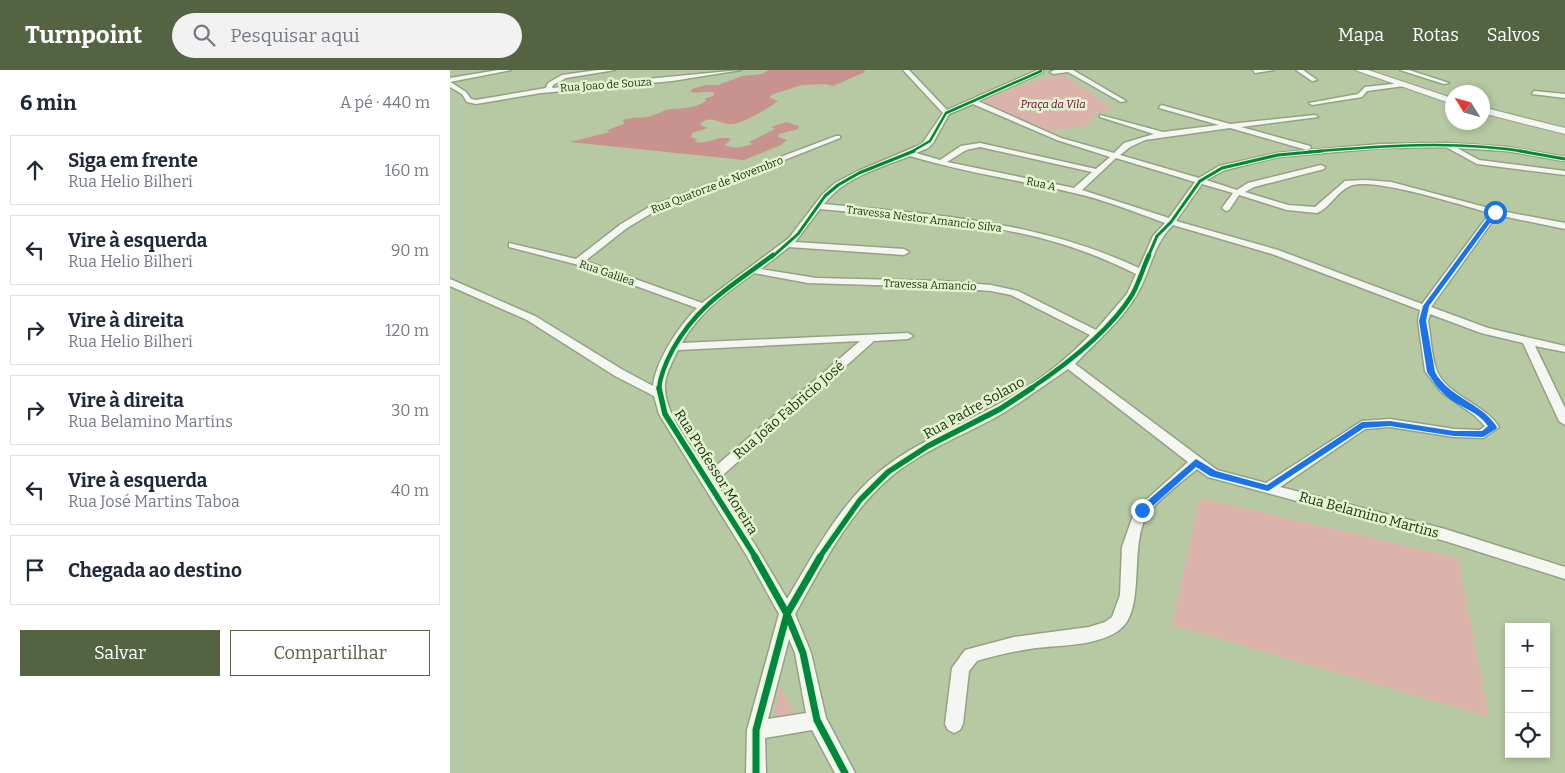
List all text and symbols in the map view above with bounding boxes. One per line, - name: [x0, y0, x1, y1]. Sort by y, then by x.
- search box: [172, 13, 522, 58]
- text: Turnpoint: [25, 21, 142, 49]
- icon: search: [190, 21, 218, 49]
- text: Pesquisar aqui: [230, 24, 360, 47]
- text: Mapa: [1338, 24, 1384, 46]
- text: Rotas: [1412, 24, 1459, 46]
- text: Salvos: [1487, 24, 1540, 46]
- street label: Rua Joao de Souza: [560, 75, 652, 95]
- north arrow: [1445, 85, 1490, 130]
- text: 6 min: [20, 90, 76, 116]
- text: A pé · 440 m: [340, 93, 430, 112]
- park label: Praça da Vila: [1020, 98, 1086, 111]
- text: Siga em frente: [68, 149, 198, 172]
- street label: Rua Quatorze de Novembro: [649, 154, 785, 216]
- icon: ahead: [21, 156, 49, 184]
- text: 160 m: [384, 161, 429, 180]
- text: Rua Helio Bilheri: [68, 172, 193, 191]
- street label: Rua A: [1025, 175, 1057, 194]
- route start: [1484, 201, 1507, 224]
- street label: Travessa Nestor Amancio Silva: [846, 203, 1002, 235]
- text: Vire à esquerda: [68, 229, 207, 252]
- icon: left: [21, 236, 49, 264]
- text: 90 m: [391, 241, 429, 260]
- text: Rua Helio Bilheri: [68, 252, 193, 271]
- street label: Rua Galilea: [578, 257, 636, 289]
- street label: Travessa Amancio: [883, 277, 977, 293]
- text: Vire à direita: [68, 309, 184, 332]
- icon: right: [21, 316, 49, 344]
- text: 120 m: [385, 321, 429, 340]
- text: Rua Helio Bilheri: [68, 332, 193, 351]
- street label: Rua João Fabricio José: [730, 357, 848, 463]
- street label: Rua Padre Solano: [920, 373, 1028, 443]
- text: Vire à direita: [68, 389, 184, 412]
- icon: right: [21, 396, 49, 424]
- text: 30 m: [391, 401, 429, 420]
- street label: Rua Professor Moreira: [671, 406, 762, 538]
- text: Rua Belamino Martins: [68, 412, 233, 431]
- text: Vire à esquerda: [68, 469, 207, 492]
- icon: left: [21, 476, 49, 504]
- text: 40 m: [391, 481, 429, 500]
- street label: Rua Belamino Martins: [1297, 488, 1441, 542]
- text: Rua José Martins Taboa: [68, 492, 240, 511]
- route end: [1131, 499, 1154, 522]
- icon: arrive: [21, 556, 49, 584]
- text: Chegada ao destino: [68, 559, 242, 582]
- map controls: [1505, 623, 1550, 758]
- button: +: [1505, 623, 1550, 668]
- button: Salvar: [20, 630, 220, 676]
- button: Compartilhar: [230, 630, 430, 676]
- button: −: [1505, 668, 1550, 713]
- button: locate: [1505, 713, 1550, 758]

